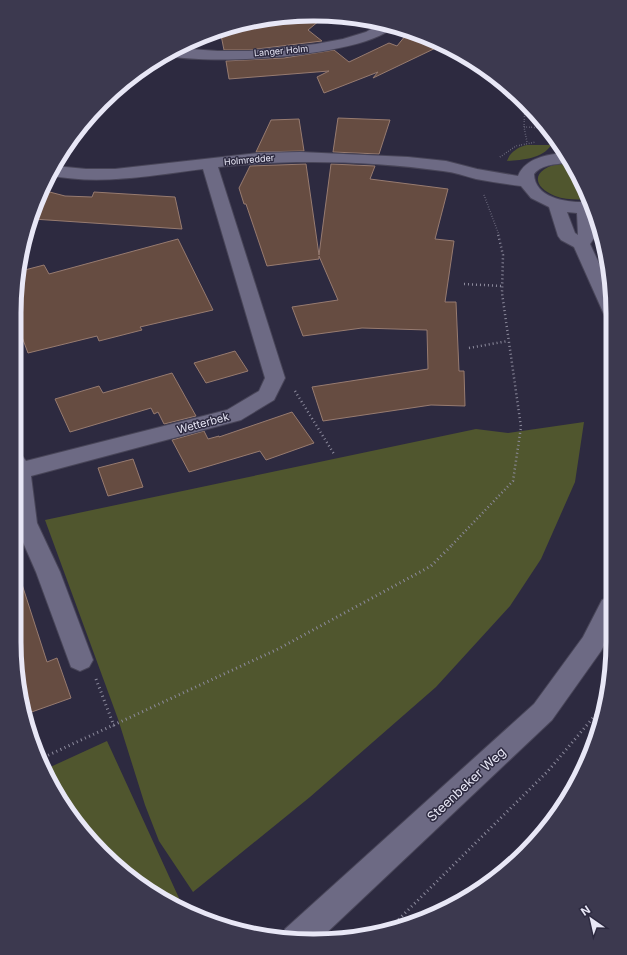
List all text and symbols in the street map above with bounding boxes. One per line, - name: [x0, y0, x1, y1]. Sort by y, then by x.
- street label: Langer Holm: [253, 43, 309, 58]
- street label: Holmredder: [223, 152, 275, 167]
- street label: Wetterbek: [175, 409, 231, 437]
- street label: Steenbeker Weg: [423, 744, 509, 824]
- north arrow: [571, 899, 611, 939]
- text: N: [578, 903, 593, 919]

